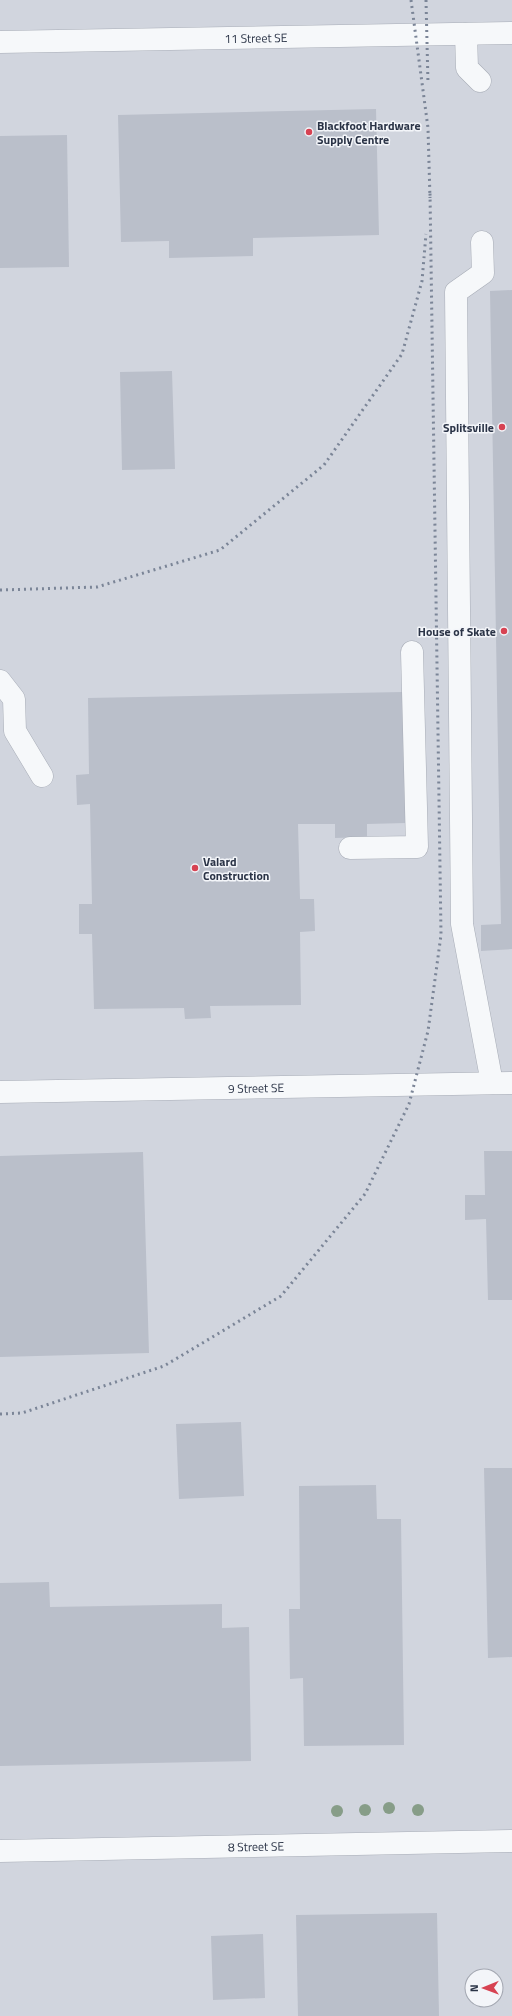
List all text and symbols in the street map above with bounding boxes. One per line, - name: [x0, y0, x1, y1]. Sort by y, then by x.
- street label: 11 Street SE: [224, 27, 288, 48]
- place label: Blackfoot Hardware Supply Centre: [317, 116, 421, 149]
- marker: Blackfoot Hardware Supply Centre: [304, 127, 314, 137]
- place label: Splitsville: [443, 418, 494, 437]
- marker: Splitsville: [497, 422, 507, 432]
- place label: House of Skate: [418, 622, 496, 641]
- marker: House of Skate: [499, 626, 509, 636]
- place label: Valard Construction: [203, 852, 269, 885]
- marker: Valard Construction: [190, 863, 200, 873]
- street label: 9 Street SE: [228, 1078, 285, 1097]
- street label: 8 Street SE: [228, 1836, 285, 1856]
- north arrow: [464, 1968, 504, 2008]
- text: N: [466, 1984, 482, 1992]

